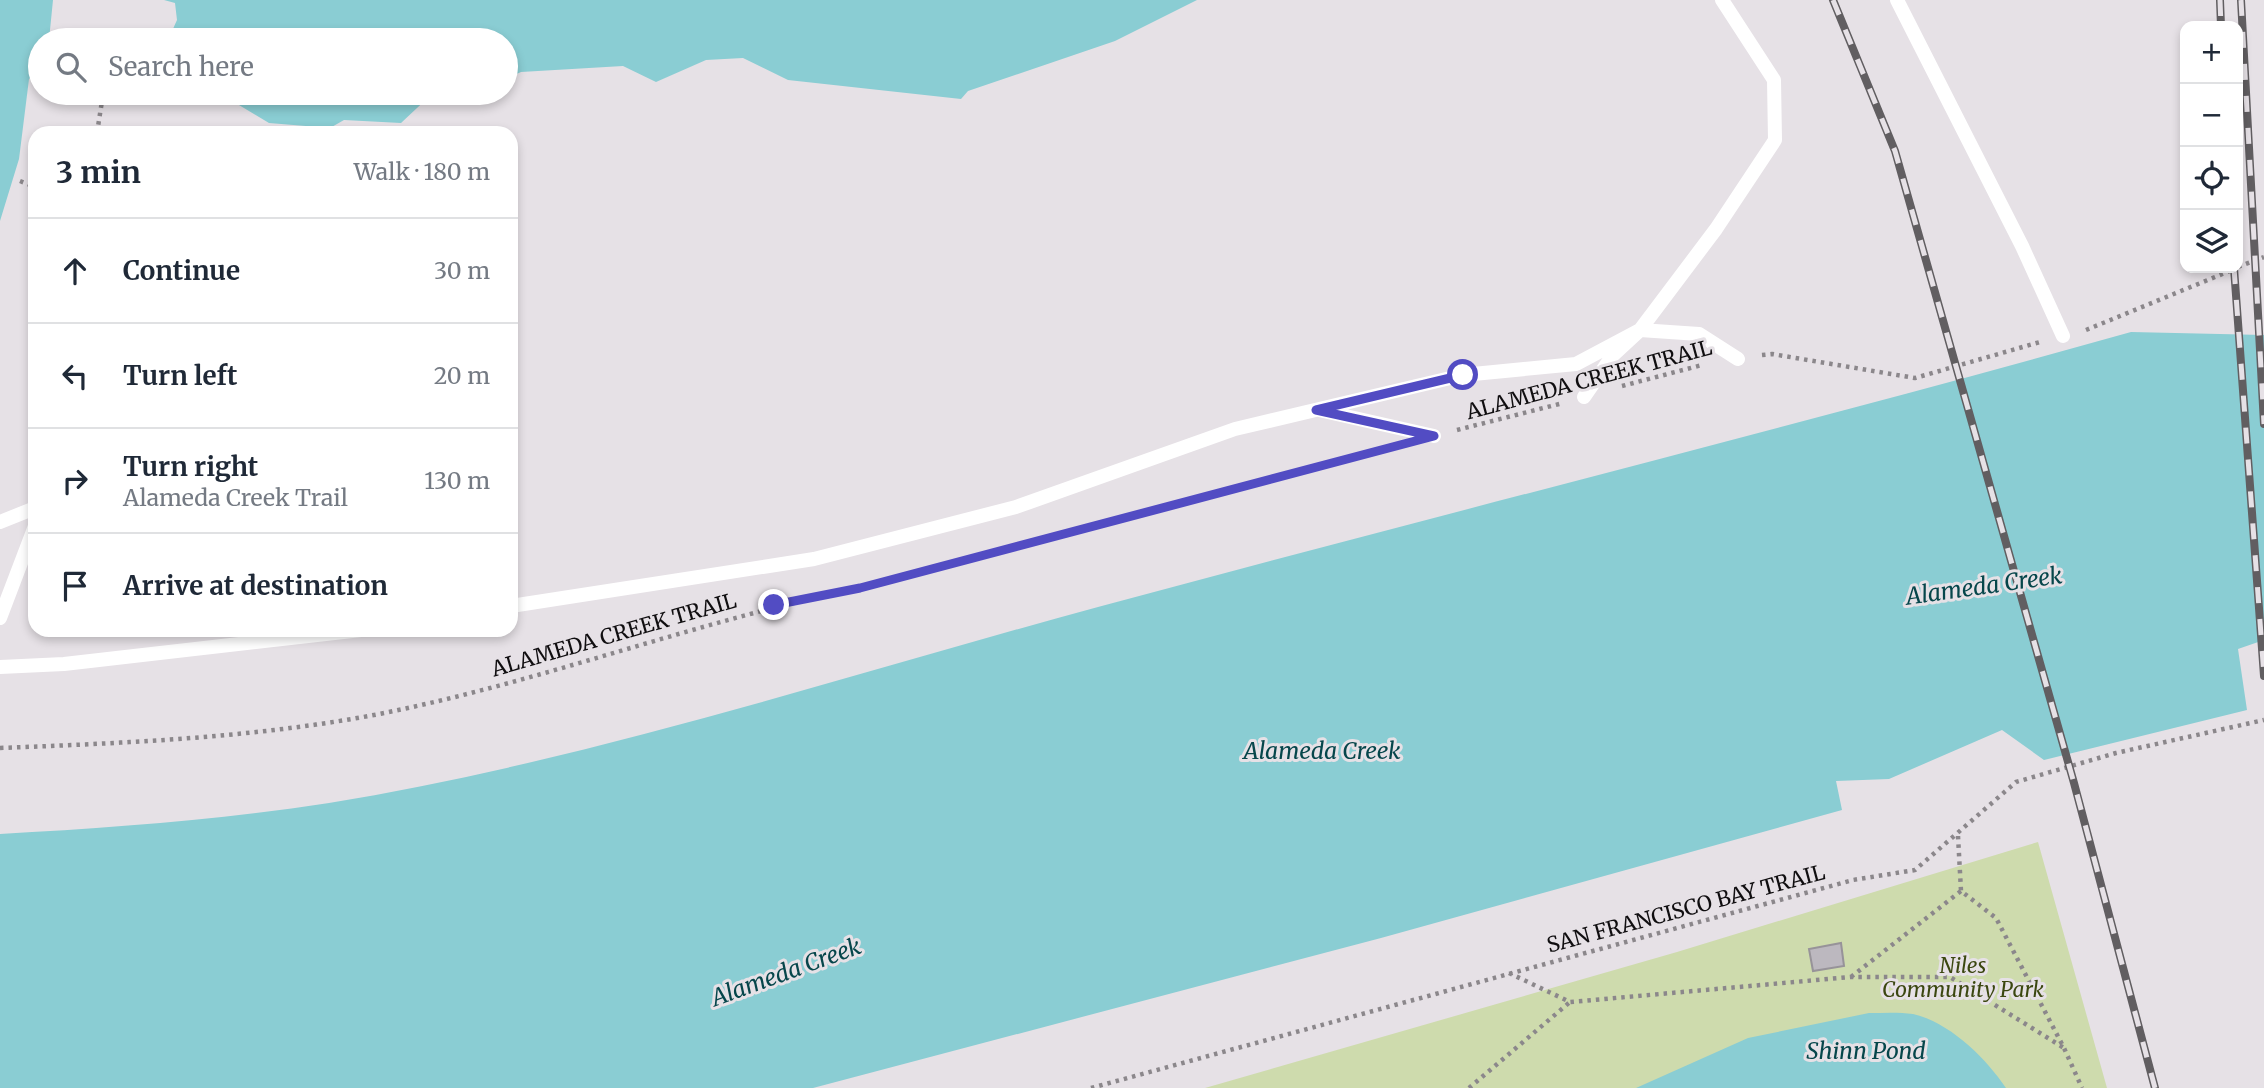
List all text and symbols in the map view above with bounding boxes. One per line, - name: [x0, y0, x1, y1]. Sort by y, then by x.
- map controls: [2180, 21, 2243, 273]
- button: +: [2180, 21, 2243, 84]
- search box: [28, 28, 518, 105]
- icon: search: [52, 48, 90, 86]
- text: Search here: [108, 50, 254, 83]
- button: −: [2180, 84, 2243, 147]
- button: locate: [2180, 147, 2243, 210]
- text: 3 min: [56, 153, 141, 191]
- text: Walk · 180 m: [354, 157, 490, 186]
- button: layers: [2180, 210, 2243, 273]
- icon: ahead: [56, 252, 94, 290]
- text: Continue: [123, 254, 240, 287]
- text: 30 m: [434, 256, 490, 285]
- street label: ALAMEDA CREEK TRAIL: [1462, 334, 1715, 426]
- icon: left: [56, 357, 94, 395]
- text: Turn left: [123, 359, 237, 392]
- route start: [1447, 359, 1478, 390]
- text: 20 m: [434, 361, 490, 390]
- text: Turn right: [123, 450, 258, 483]
- icon: right: [56, 462, 94, 500]
- text: 130 m: [424, 466, 490, 495]
- text: Alameda Creek Trail: [123, 483, 348, 512]
- water label: Alameda Creek: [1902, 560, 2064, 611]
- icon: arrive: [56, 567, 94, 605]
- text: Arrive at destination: [123, 569, 388, 602]
- street label: ALAMEDA CREEK TRAIL: [487, 587, 739, 683]
- route end: [758, 589, 789, 620]
- water label: Alameda Creek: [1241, 736, 1401, 765]
- street label: SAN FRANCISCO BAY TRAIL: [1544, 858, 1828, 959]
- water label: Alameda Creek: [705, 931, 865, 1013]
- park label: Niles Community Park: [1882, 952, 2045, 1003]
- water label: Shinn Pond: [1806, 1036, 1926, 1065]

